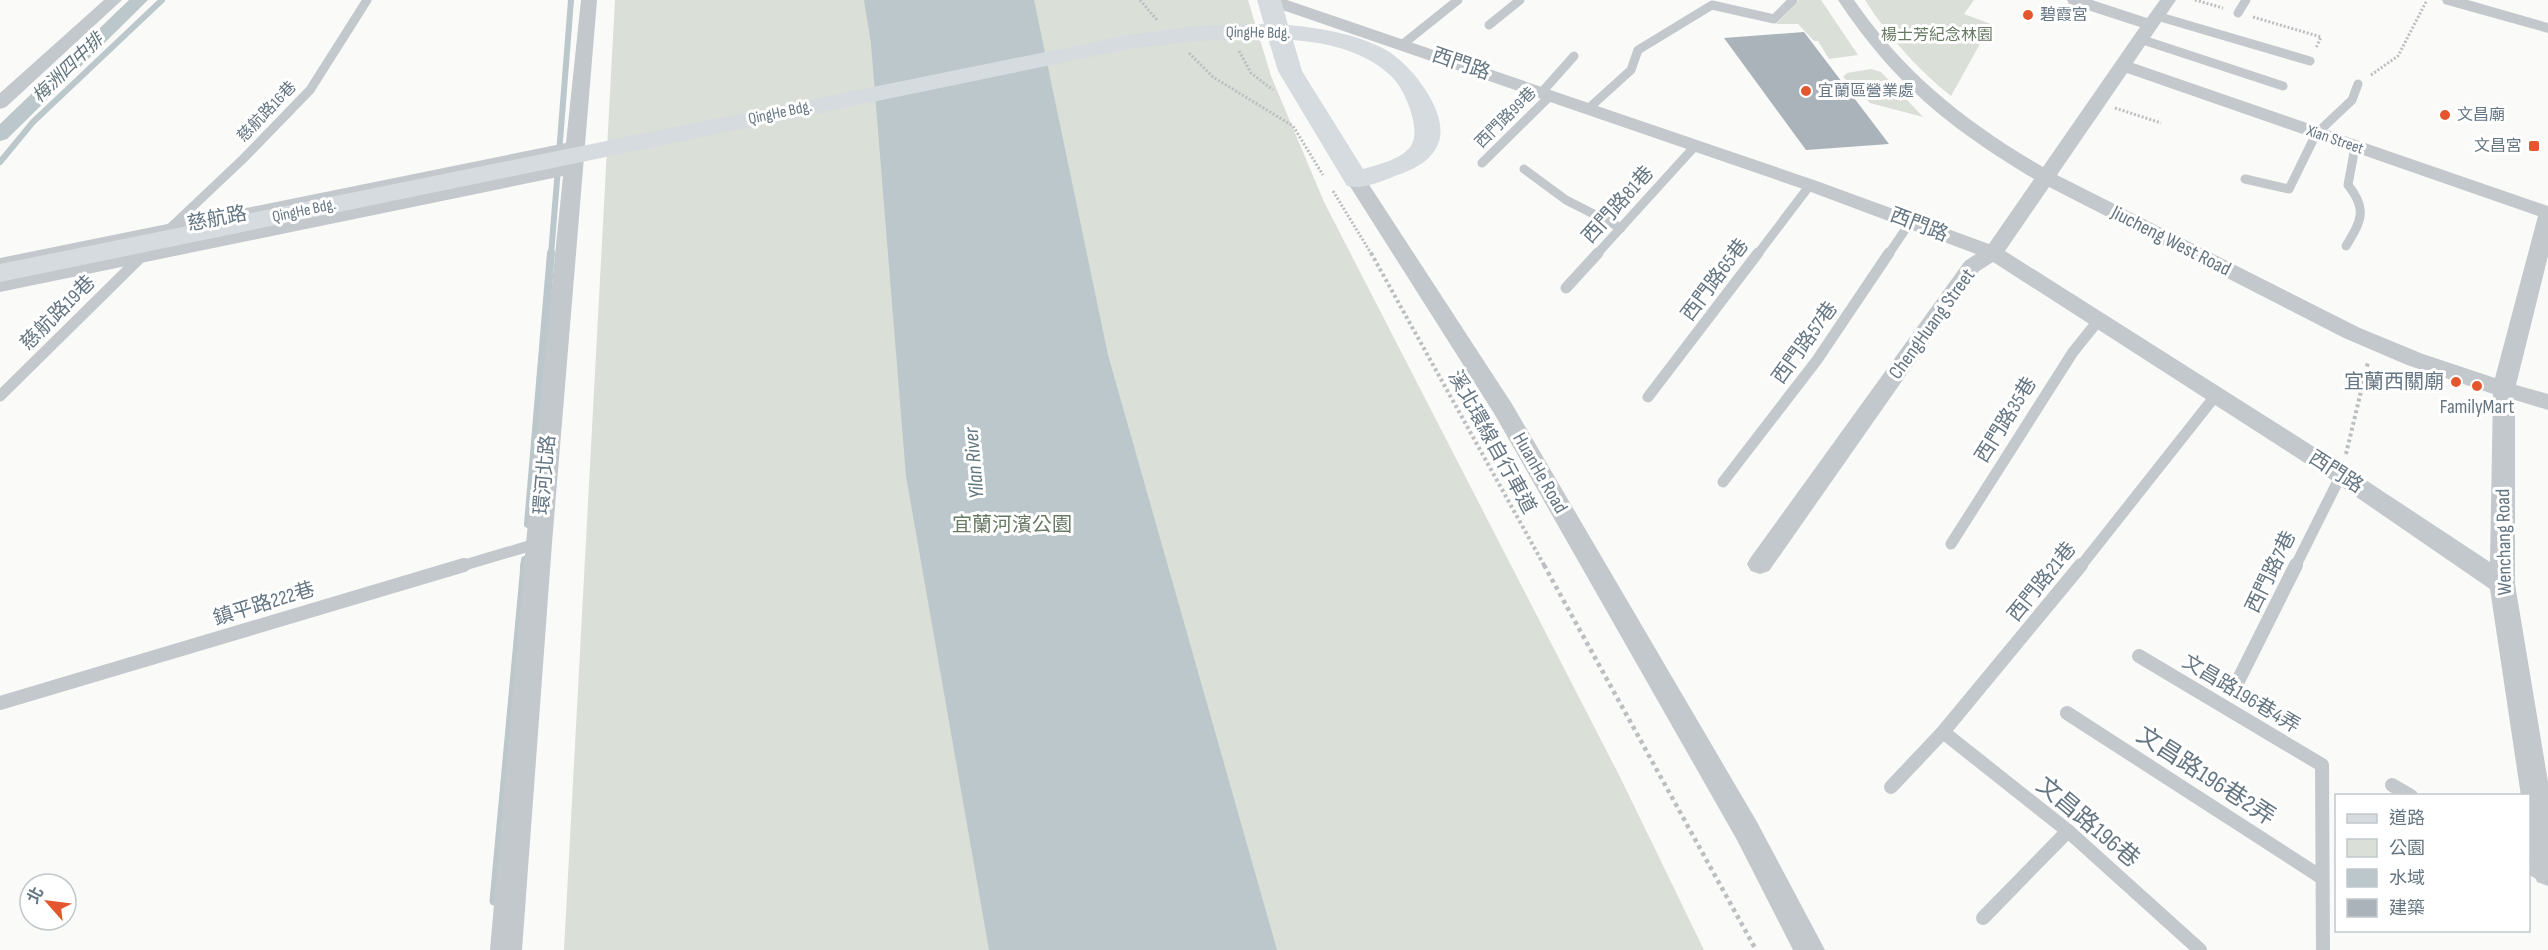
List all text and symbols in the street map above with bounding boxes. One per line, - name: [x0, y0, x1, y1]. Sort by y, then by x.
- place label: 碧霞宮: [2040, 6, 2088, 25]
- marker: 碧霞宮: [2021, 8, 2035, 22]
- street label: QingHe Bdg.: [1226, 23, 1290, 43]
- park label: 楊士芳紀念林園: [1881, 26, 1993, 45]
- water label: 梅洲四中排: [28, 28, 109, 107]
- street label: 西門路: [1429, 43, 1493, 85]
- street label: 慈航路16巷: [234, 78, 300, 146]
- place label: 宜蘭區營業處: [1818, 82, 1914, 101]
- street label: 西門路99巷: [1472, 84, 1540, 152]
- marker: 宜蘭區營業處: [1799, 84, 1813, 98]
- street label: QingHe Bdg.: [747, 97, 813, 129]
- place label: 文昌廟: [2457, 106, 2505, 125]
- marker: 文昌廟: [2438, 108, 2452, 122]
- street label: Xian Street: [2303, 121, 2366, 159]
- place label: 文昌宮: [2474, 137, 2522, 156]
- marker: 文昌宮: [2527, 139, 2541, 153]
- street label: 西門路81巷: [1577, 161, 1659, 249]
- street label: QingHe Bdg.: [271, 195, 337, 227]
- street label: Jiucheng West Road: [2106, 200, 2235, 281]
- street label: 慈航路: [185, 201, 249, 237]
- street label: 西門路: [1887, 203, 1951, 247]
- street label: 西門路65巷: [1676, 234, 1754, 326]
- street label: ChengHuang Street: [1884, 264, 1980, 384]
- street label: 慈航路19巷: [16, 271, 100, 355]
- street label: 西門路57巷: [1767, 297, 1843, 389]
- street label: 溪北環線自行車道: [1443, 366, 1541, 518]
- place label: 宜蘭西關廟: [2344, 370, 2444, 394]
- street label: 西門路35巷: [1970, 373, 2042, 467]
- marker: 宜蘭西關廟: [2449, 375, 2463, 389]
- marker: FamilyMart: [2470, 379, 2484, 393]
- place label: FamilyMart: [2440, 395, 2514, 419]
- water label: Yilan River: [958, 425, 990, 500]
- street label: HuanHe Road: [1507, 428, 1573, 518]
- street label: 環河北路: [530, 434, 560, 516]
- street label: 西門路: [2304, 446, 2368, 498]
- street label: Wenchang Road: [2491, 489, 2517, 595]
- park label: 宜蘭河濱公園: [952, 513, 1072, 537]
- street label: 西門路7巷: [2241, 527, 2301, 617]
- street label: 西門路21巷: [2003, 537, 2081, 627]
- street label: 鎮平路222巷: [210, 577, 318, 631]
- street label: 文昌路196巷4弄: [2178, 649, 2304, 739]
- street label: 文昌路196巷2弄: [2131, 720, 2281, 832]
- street label: 文昌路196巷: [2031, 771, 2145, 873]
- legend: [2335, 794, 2530, 932]
- text: 道路: [2389, 808, 2425, 829]
- text: 公園: [2389, 838, 2425, 859]
- text: 水域: [2389, 868, 2425, 889]
- north arrow: [18, 872, 78, 932]
- text: 北: [24, 884, 48, 907]
- text: 建築: [2389, 898, 2425, 919]

